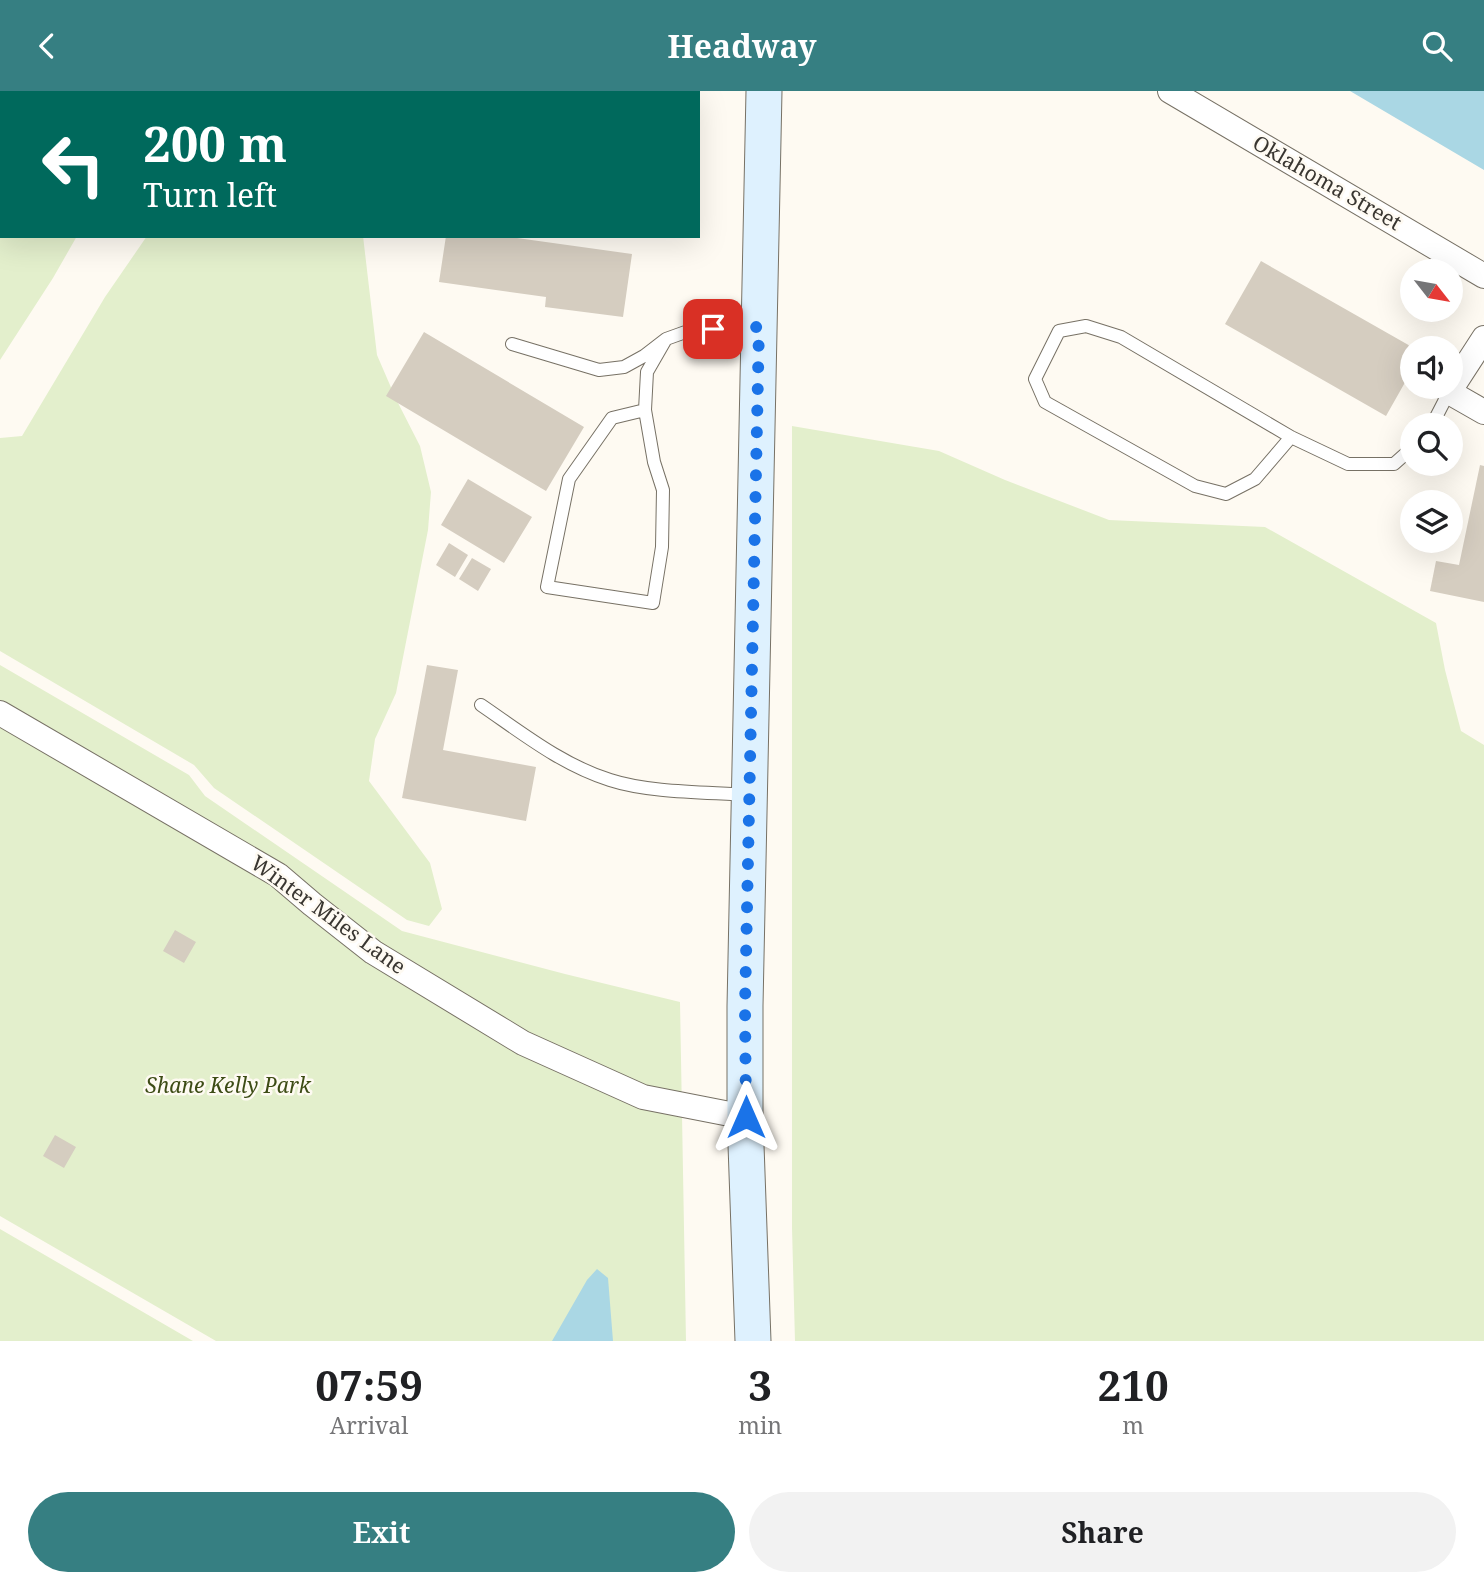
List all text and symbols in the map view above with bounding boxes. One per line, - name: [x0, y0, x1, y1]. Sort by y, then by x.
- text: Headway: [668, 24, 816, 67]
- icon: back: [28, 27, 66, 65]
- icon: search: [1418, 27, 1456, 65]
- text: 200 m: [143, 110, 287, 176]
- icon: left: [28, 119, 119, 210]
- street label: Oklahoma Street: [1248, 128, 1407, 236]
- text: Turn left: [143, 173, 277, 216]
- north arrow: [1400, 259, 1463, 322]
- map controls: [1400, 259, 1463, 553]
- pin: [683, 299, 743, 359]
- icon: arrive: [694, 310, 732, 348]
- button: sound: [1400, 336, 1463, 399]
- button: search: [1400, 413, 1463, 476]
- button: layers: [1400, 490, 1463, 553]
- street label: Winter Miles Lane: [246, 848, 412, 980]
- park label: Shane Kelly Park: [145, 1071, 312, 1099]
- position arrow: [709, 1080, 783, 1154]
- text: 07:59: [315, 1356, 423, 1413]
- text: 3: [748, 1356, 772, 1413]
- text: 210: [1097, 1356, 1169, 1413]
- text: Arrival: [330, 1409, 408, 1441]
- text: min: [738, 1409, 782, 1441]
- text: m: [1122, 1409, 1144, 1441]
- button: Exit: [28, 1492, 735, 1572]
- button: Share: [749, 1492, 1456, 1572]

